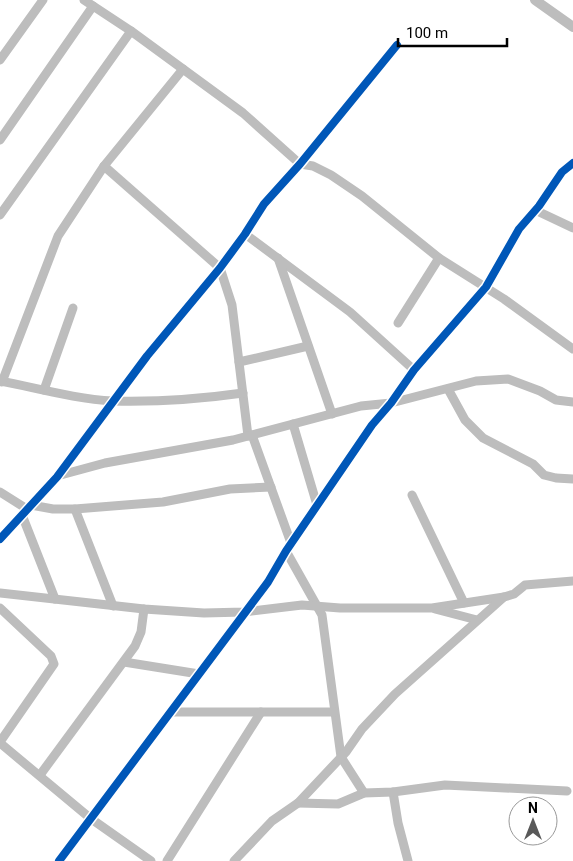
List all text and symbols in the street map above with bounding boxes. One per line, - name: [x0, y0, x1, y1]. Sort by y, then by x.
- scale bar: [398, 15, 507, 47]
- text: 100 m: [406, 24, 448, 42]
- north arrow: [508, 796, 558, 846]
- text: N: [528, 800, 538, 816]

